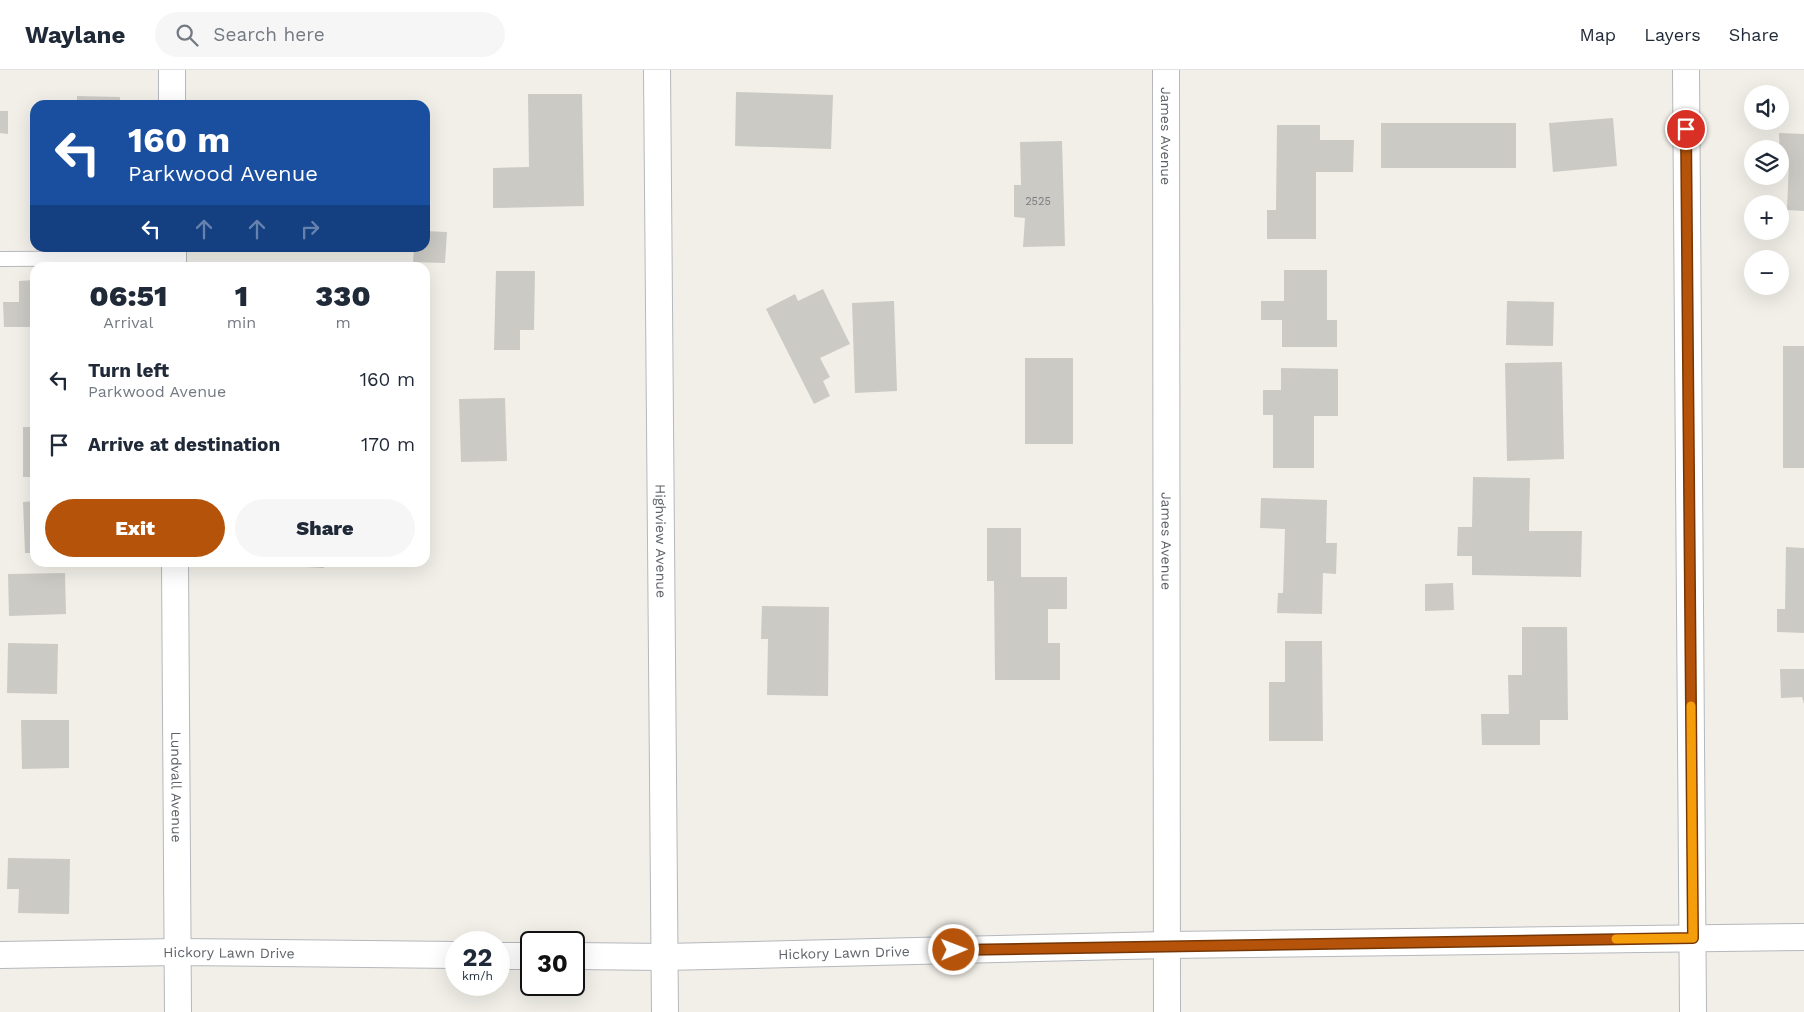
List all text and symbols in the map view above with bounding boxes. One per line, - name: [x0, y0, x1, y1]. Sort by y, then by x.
- search box: [155, 12, 505, 57]
- text: Waylane: [25, 21, 125, 49]
- icon: search: [173, 21, 201, 49]
- text: Search here: [213, 23, 325, 46]
- text: Map: [1579, 24, 1616, 45]
- text: Layers: [1644, 24, 1701, 45]
- text: Share: [1729, 24, 1779, 45]
- map controls: [1744, 85, 1789, 295]
- button: sound: [1744, 85, 1789, 130]
- street label: James Avenue: [1158, 87, 1174, 185]
- pin: [1665, 108, 1707, 150]
- icon: arrive: [1672, 115, 1700, 143]
- text: 160 m: [128, 119, 230, 161]
- icon: left: [45, 120, 110, 185]
- button: layers: [1744, 140, 1789, 185]
- text: Parkwood Avenue: [128, 161, 318, 186]
- house number: 2525: [1025, 195, 1051, 208]
- button: +: [1744, 195, 1789, 240]
- icon: left: [137, 215, 165, 243]
- icon: ahead: [190, 215, 218, 243]
- icon: ahead: [243, 215, 271, 243]
- icon: right: [296, 215, 324, 243]
- button: −: [1744, 250, 1789, 295]
- text: 06:51: [89, 278, 167, 313]
- text: 1: [235, 278, 248, 313]
- text: 330: [315, 278, 371, 313]
- text: Arrival: [103, 313, 153, 332]
- text: min: [227, 313, 256, 332]
- text: m: [335, 313, 351, 332]
- text: Turn left: [88, 359, 169, 382]
- icon: left: [45, 366, 73, 394]
- text: 160 m: [360, 368, 415, 391]
- text: Parkwood Avenue: [88, 382, 226, 401]
- icon: arrive: [45, 431, 73, 459]
- text: Arrive at destination: [88, 433, 280, 456]
- text: 170 m: [361, 433, 415, 456]
- street label: Highview Avenue: [653, 484, 669, 598]
- street label: James Avenue: [1158, 492, 1175, 590]
- button: Exit: [45, 499, 225, 557]
- button: Share: [235, 499, 415, 557]
- street label: Lundvall Avenue: [168, 731, 185, 843]
- position arrow: [927, 923, 979, 975]
- speed limit sign: 30: [520, 931, 585, 996]
- text: 22: [463, 943, 492, 972]
- street label: Hickory Lawn Drive: [778, 943, 910, 962]
- street label: Hickory Lawn Drive: [163, 944, 295, 961]
- text: km/h: [462, 969, 493, 983]

